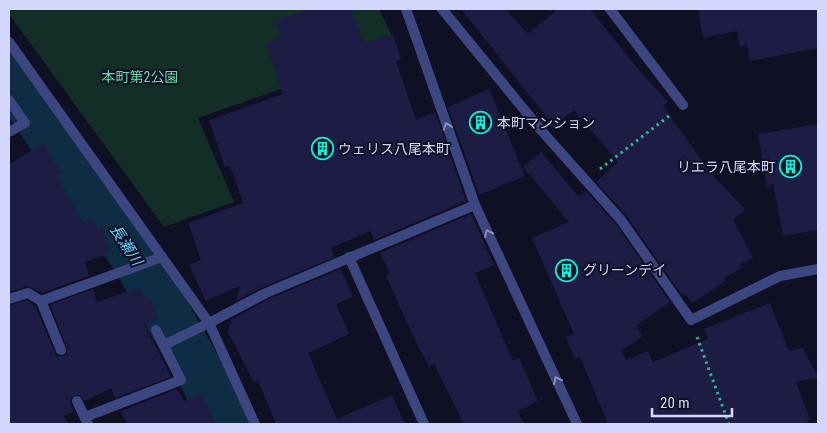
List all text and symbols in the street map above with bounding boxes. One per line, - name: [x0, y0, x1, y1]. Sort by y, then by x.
- park label: 本町第2公園: [102, 69, 178, 85]
- building icon: 本町マンション: [469, 111, 493, 135]
- place label: 本町マンション: [497, 115, 595, 131]
- one-way arrow: [443, 122, 453, 131]
- building icon: ウェリス八尾本町: [310, 137, 334, 161]
- place label: ウェリス八尾本町: [338, 141, 450, 157]
- building icon: リエラ八尾本町: [779, 155, 803, 179]
- place label: リエラ八尾本町: [677, 159, 775, 175]
- water label: 長瀬川: [106, 221, 147, 270]
- one-way arrow: [483, 229, 494, 238]
- building icon: グリーンデイ: [555, 258, 579, 282]
- place label: グリーンデイ: [583, 262, 666, 278]
- one-way arrow: [552, 376, 563, 385]
- scale bar: [652, 386, 732, 418]
- text: 20 m: [660, 394, 690, 412]

